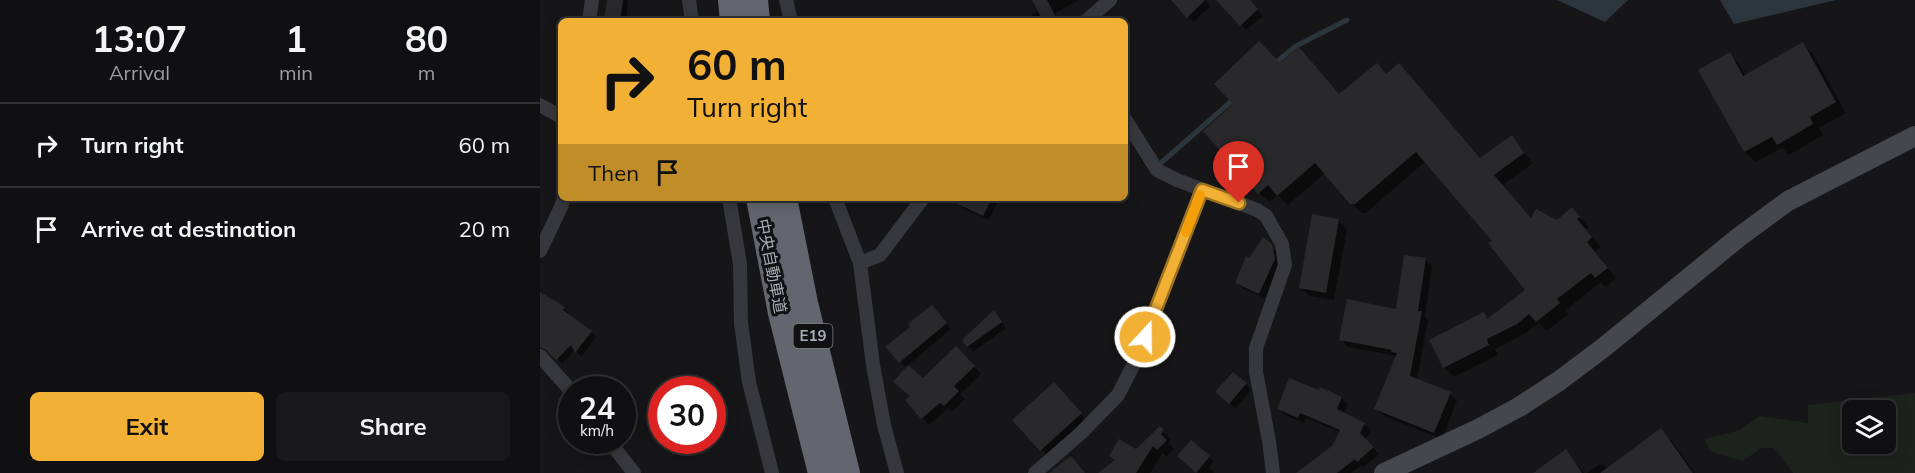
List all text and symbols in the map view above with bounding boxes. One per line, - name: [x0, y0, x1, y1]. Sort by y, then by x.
- text: 13:07: [92, 16, 187, 61]
- text: 1: [285, 16, 307, 61]
- text: 80: [405, 16, 448, 61]
- text: 60 m: [687, 38, 787, 91]
- icon: right: [588, 42, 666, 120]
- text: Arrival: [109, 60, 170, 85]
- text: min: [279, 60, 313, 85]
- text: m: [418, 60, 435, 85]
- text: Turn right: [687, 90, 807, 124]
- icon: right: [30, 129, 63, 162]
- text: Turn right: [81, 131, 184, 159]
- text: 60 m: [459, 131, 510, 159]
- pin: [1213, 141, 1264, 203]
- icon: arrive: [1222, 150, 1255, 183]
- icon: arrive: [651, 156, 684, 189]
- text: Then: [588, 159, 639, 187]
- icon: arrive: [30, 213, 63, 246]
- text: Arrive at destination: [81, 215, 296, 243]
- text: 20 m: [459, 215, 510, 243]
- street label: 中央自動車道: [753, 217, 791, 315]
- position arrow: [1113, 305, 1177, 369]
- road number: E19: [794, 324, 832, 348]
- speed limit sign: 30: [648, 376, 726, 454]
- text: 24: [579, 389, 615, 427]
- button: Exit: [30, 392, 264, 461]
- button: Share: [276, 392, 510, 461]
- map controls: [1842, 400, 1896, 454]
- button: layers: [1842, 400, 1896, 454]
- text: km/h: [580, 421, 614, 440]

